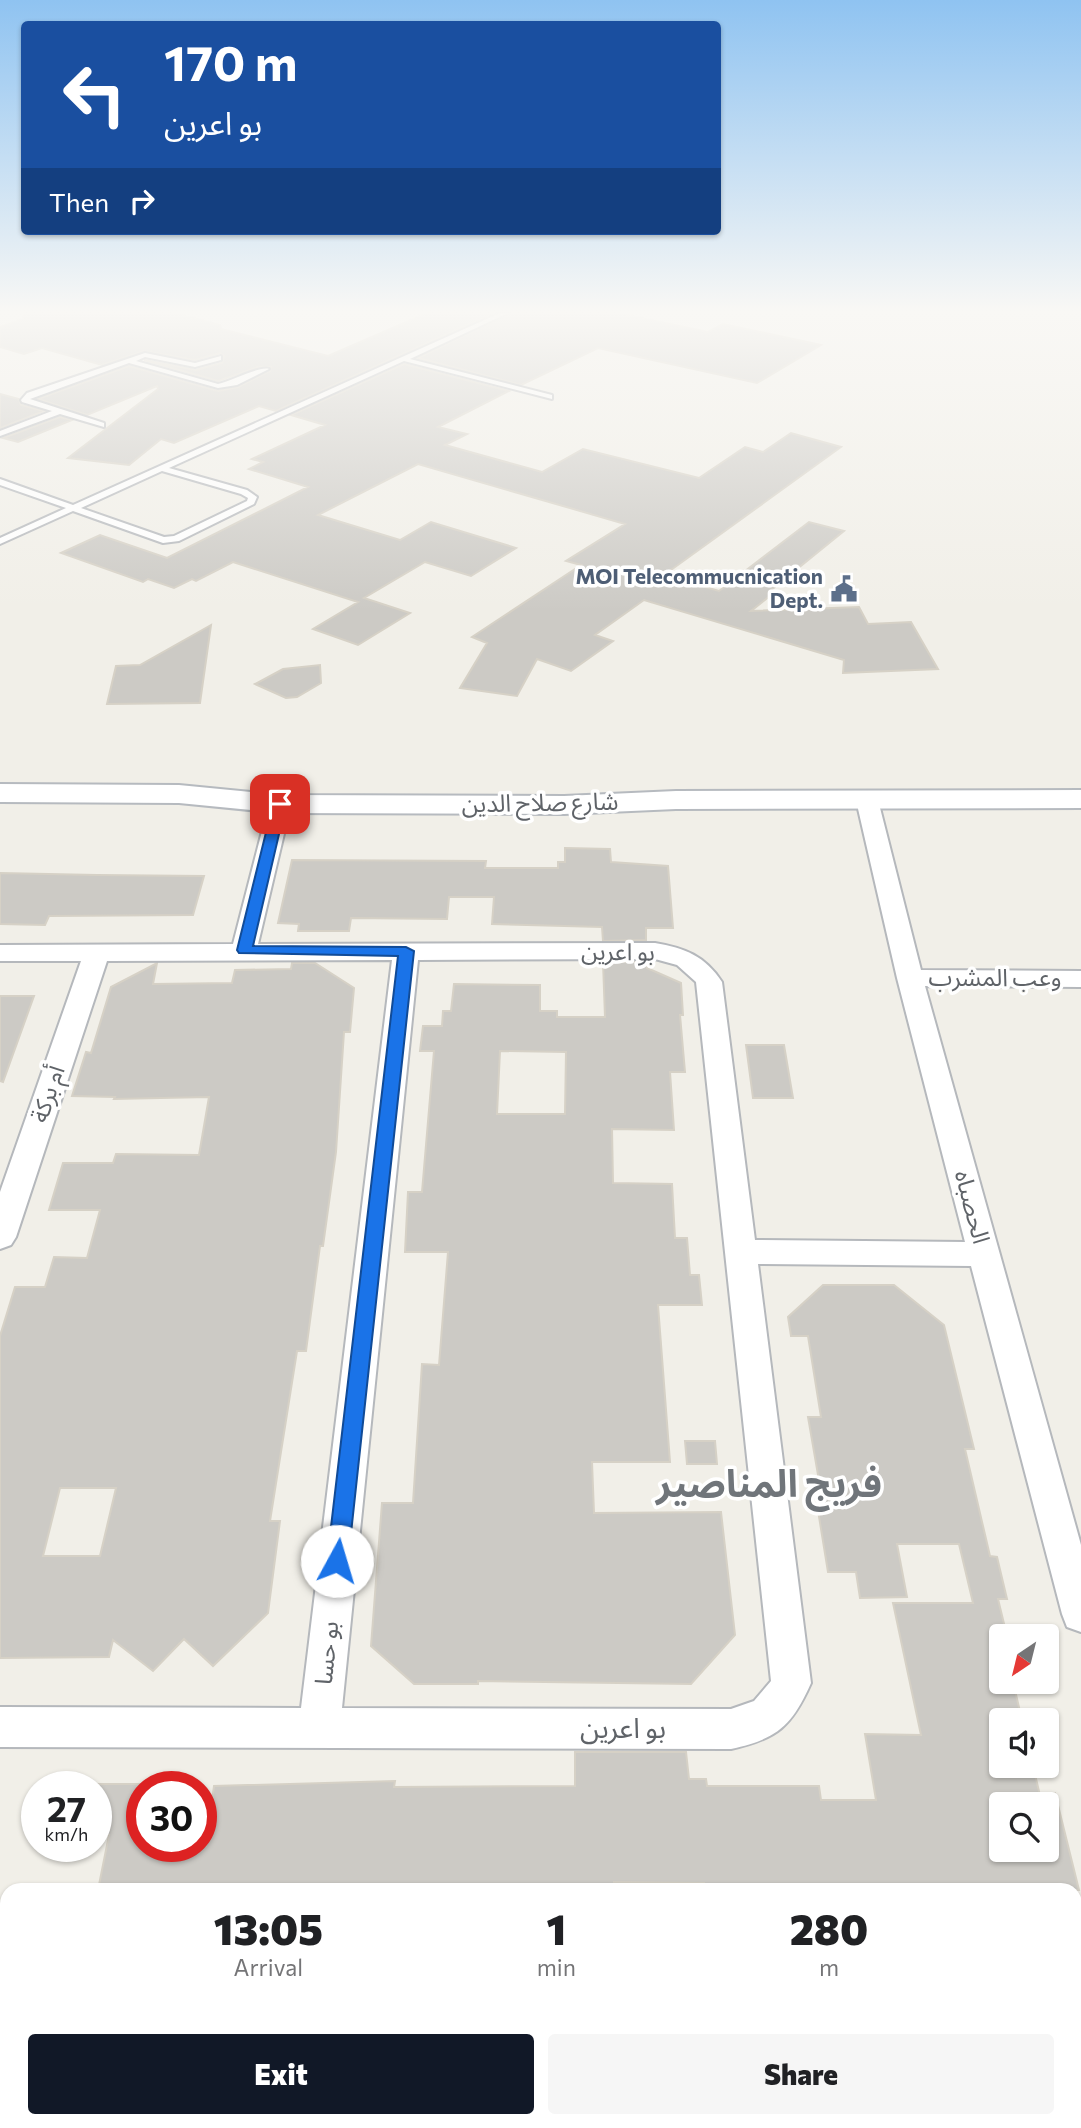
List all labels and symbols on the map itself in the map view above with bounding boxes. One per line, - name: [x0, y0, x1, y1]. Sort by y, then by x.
- place label: MOI Telecommucnication Dept.: [575, 563, 823, 612]
- public building icon: MOI Telecommucnication Dept.: [829, 574, 859, 604]
- pin: [250, 774, 310, 834]
- street label: شارع صلاح الدين: [461, 786, 619, 821]
- street label: بو اعرين: [581, 935, 655, 967]
- street label: وعب المشرب: [928, 962, 1062, 992]
- street label: أم بركة: [23, 1061, 75, 1127]
- street label: الحصباه: [950, 1167, 997, 1247]
- district label: فريج المناصير: [654, 1458, 882, 1512]
- position arrow: [300, 1524, 374, 1598]
- street label: بو حسا: [308, 1620, 344, 1686]
- north arrow: [989, 1624, 1059, 1694]
- street label: بو اعرين: [580, 1710, 666, 1745]
- speed limit sign: 30: [126, 1771, 217, 1862]

